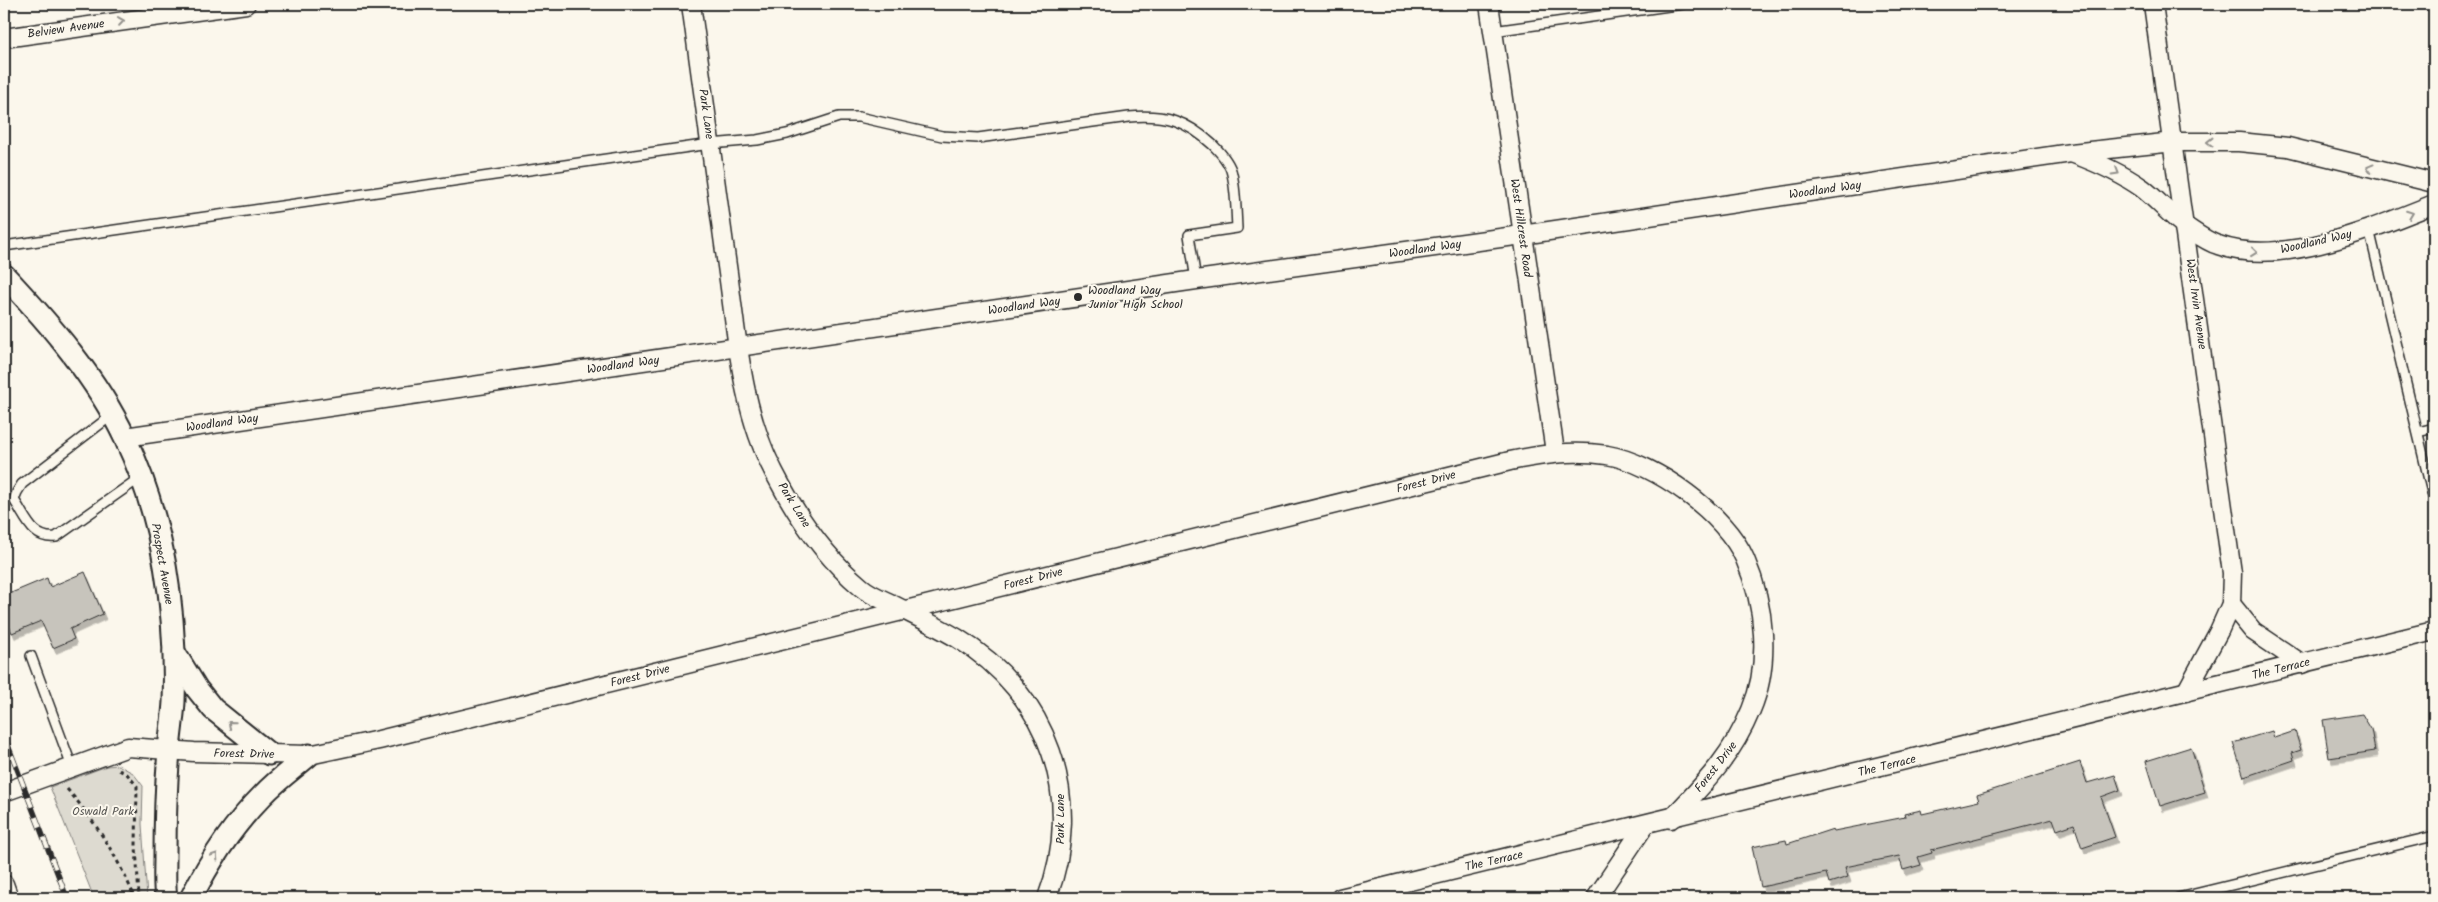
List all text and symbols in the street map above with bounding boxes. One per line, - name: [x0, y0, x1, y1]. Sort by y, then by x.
- street label: Belview Avenue: [26, 14, 106, 44]
- one-way arrow: [117, 17, 126, 27]
- street label: Park Lane: [693, 88, 719, 141]
- one-way arrow: [2206, 137, 2214, 147]
- one-way arrow: [2366, 164, 2374, 174]
- one-way arrow: [2110, 166, 2119, 176]
- street label: Woodland Way: [1788, 175, 1863, 204]
- street label: West Hillcrest Road: [1505, 177, 1537, 280]
- one-way arrow: [2405, 209, 2414, 220]
- street label: Woodland Way: [2278, 224, 2354, 259]
- street label: Woodland Way: [1388, 234, 1463, 263]
- one-way arrow: [2250, 246, 2258, 257]
- street label: West Irvin Avenue: [2180, 257, 2212, 351]
- place label: Woodland Way Junior High School: [1088, 281, 1183, 314]
- street label: Woodland Way: [987, 291, 1062, 320]
- marker: Woodland Way Junior High School: [1072, 291, 1084, 303]
- street label: Woodland Way: [586, 350, 661, 379]
- street label: Woodland Way: [185, 408, 260, 437]
- street label: Forest Drive: [1394, 465, 1458, 499]
- street label: Park Lane: [773, 479, 816, 532]
- street label: Prospect Avenue: [145, 522, 179, 607]
- street label: Forest Drive: [1001, 562, 1065, 596]
- street label: The Terrace: [2250, 652, 2313, 685]
- street label: Forest Drive: [608, 659, 672, 693]
- one-way arrow: [227, 721, 236, 730]
- street label: Forest Drive: [1690, 737, 1743, 797]
- street label: Forest Drive: [213, 744, 275, 764]
- street label: The Terrace: [1856, 749, 1919, 782]
- street label: Park Lane: [1051, 793, 1070, 844]
- park label: Oswald Park: [72, 802, 134, 821]
- street label: The Terrace: [1463, 845, 1526, 877]
- one-way arrow: [208, 852, 218, 861]

